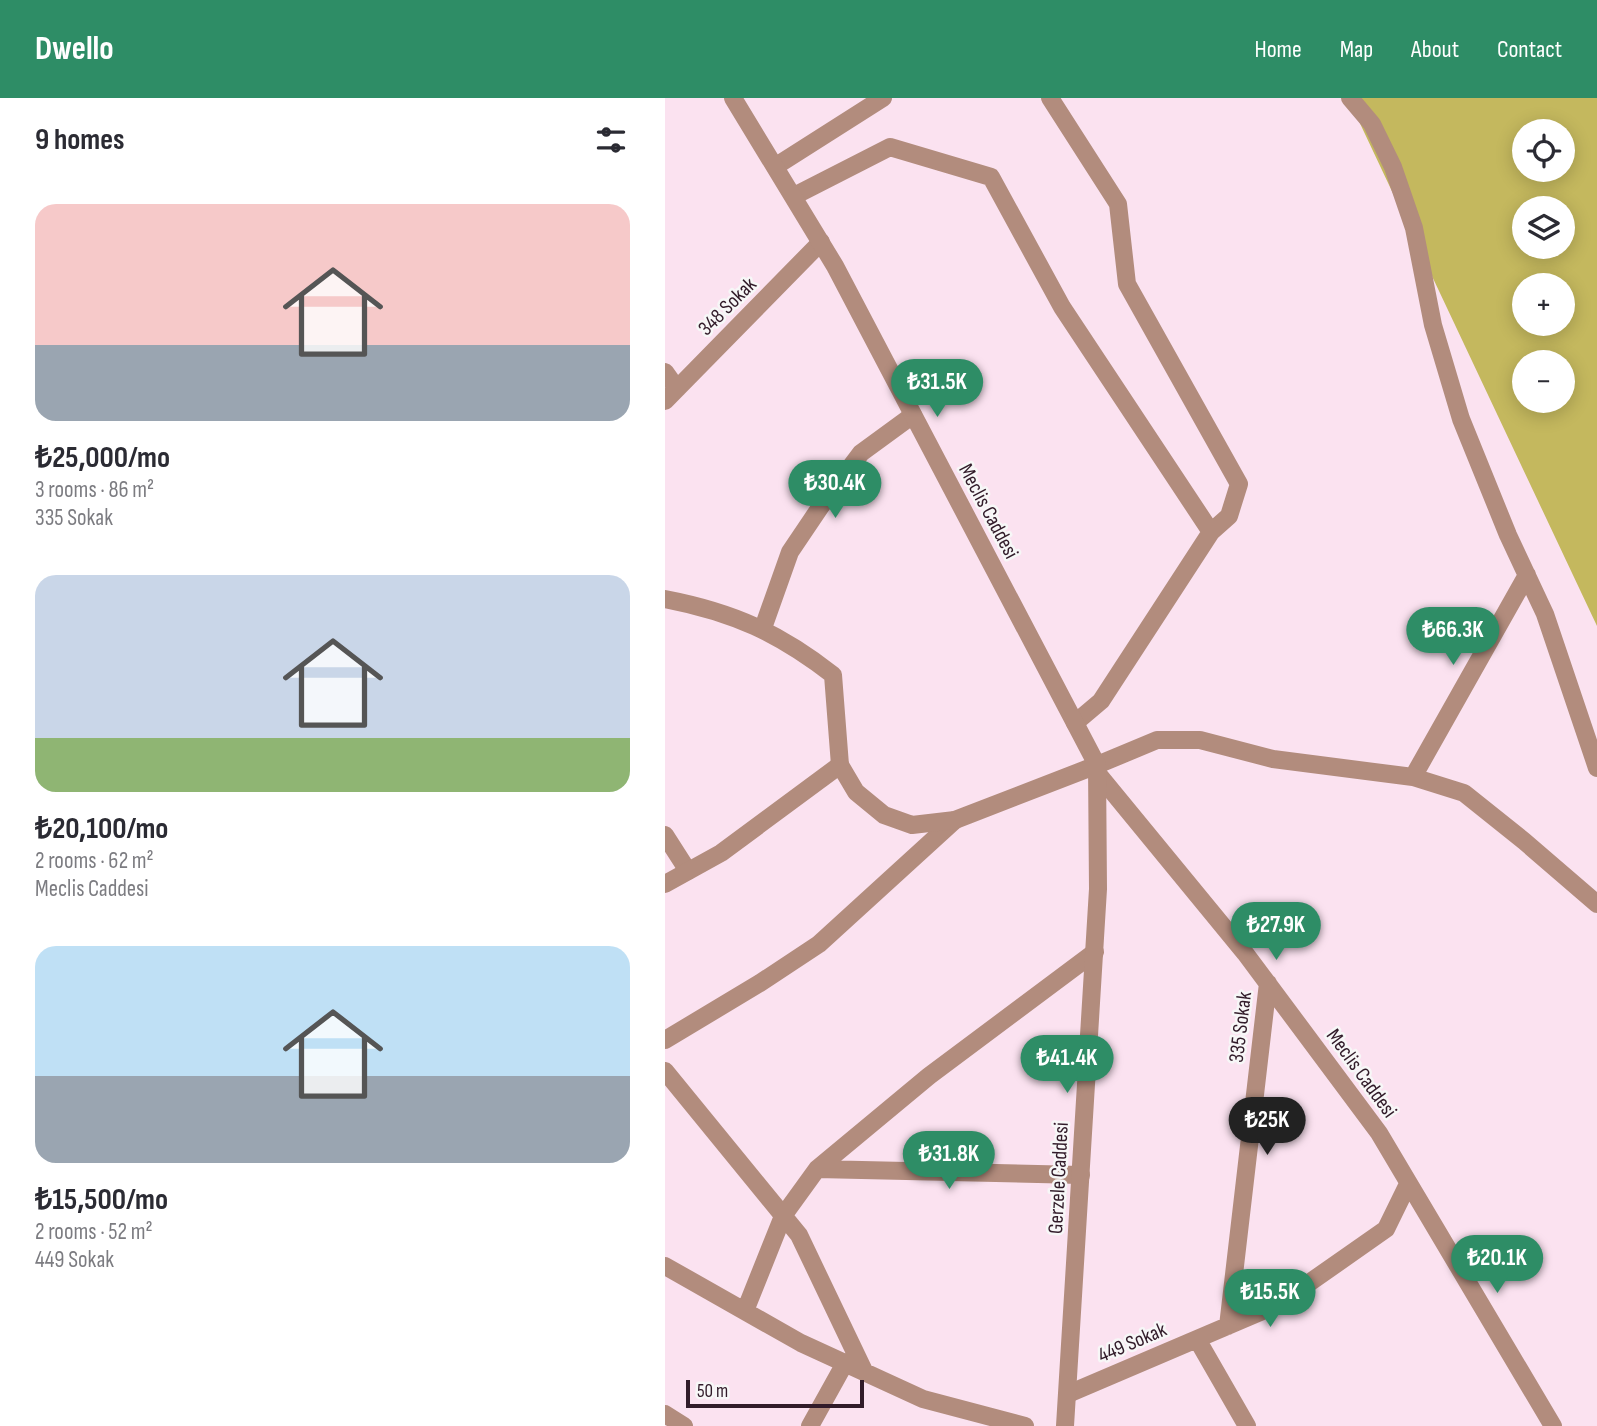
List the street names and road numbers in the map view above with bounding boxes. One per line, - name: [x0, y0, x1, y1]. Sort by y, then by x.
- street label: 348 Sokak: [693, 272, 762, 341]
- street label: Meclis Caddesi: [953, 460, 1024, 563]
- street label: 335 Sokak: [1224, 990, 1257, 1064]
- street label: Meclis Caddesi: [1321, 1024, 1402, 1123]
- street label: Gerzele Caddesi: [1043, 1122, 1074, 1234]
- street label: 449 Sokak: [1094, 1317, 1170, 1368]

